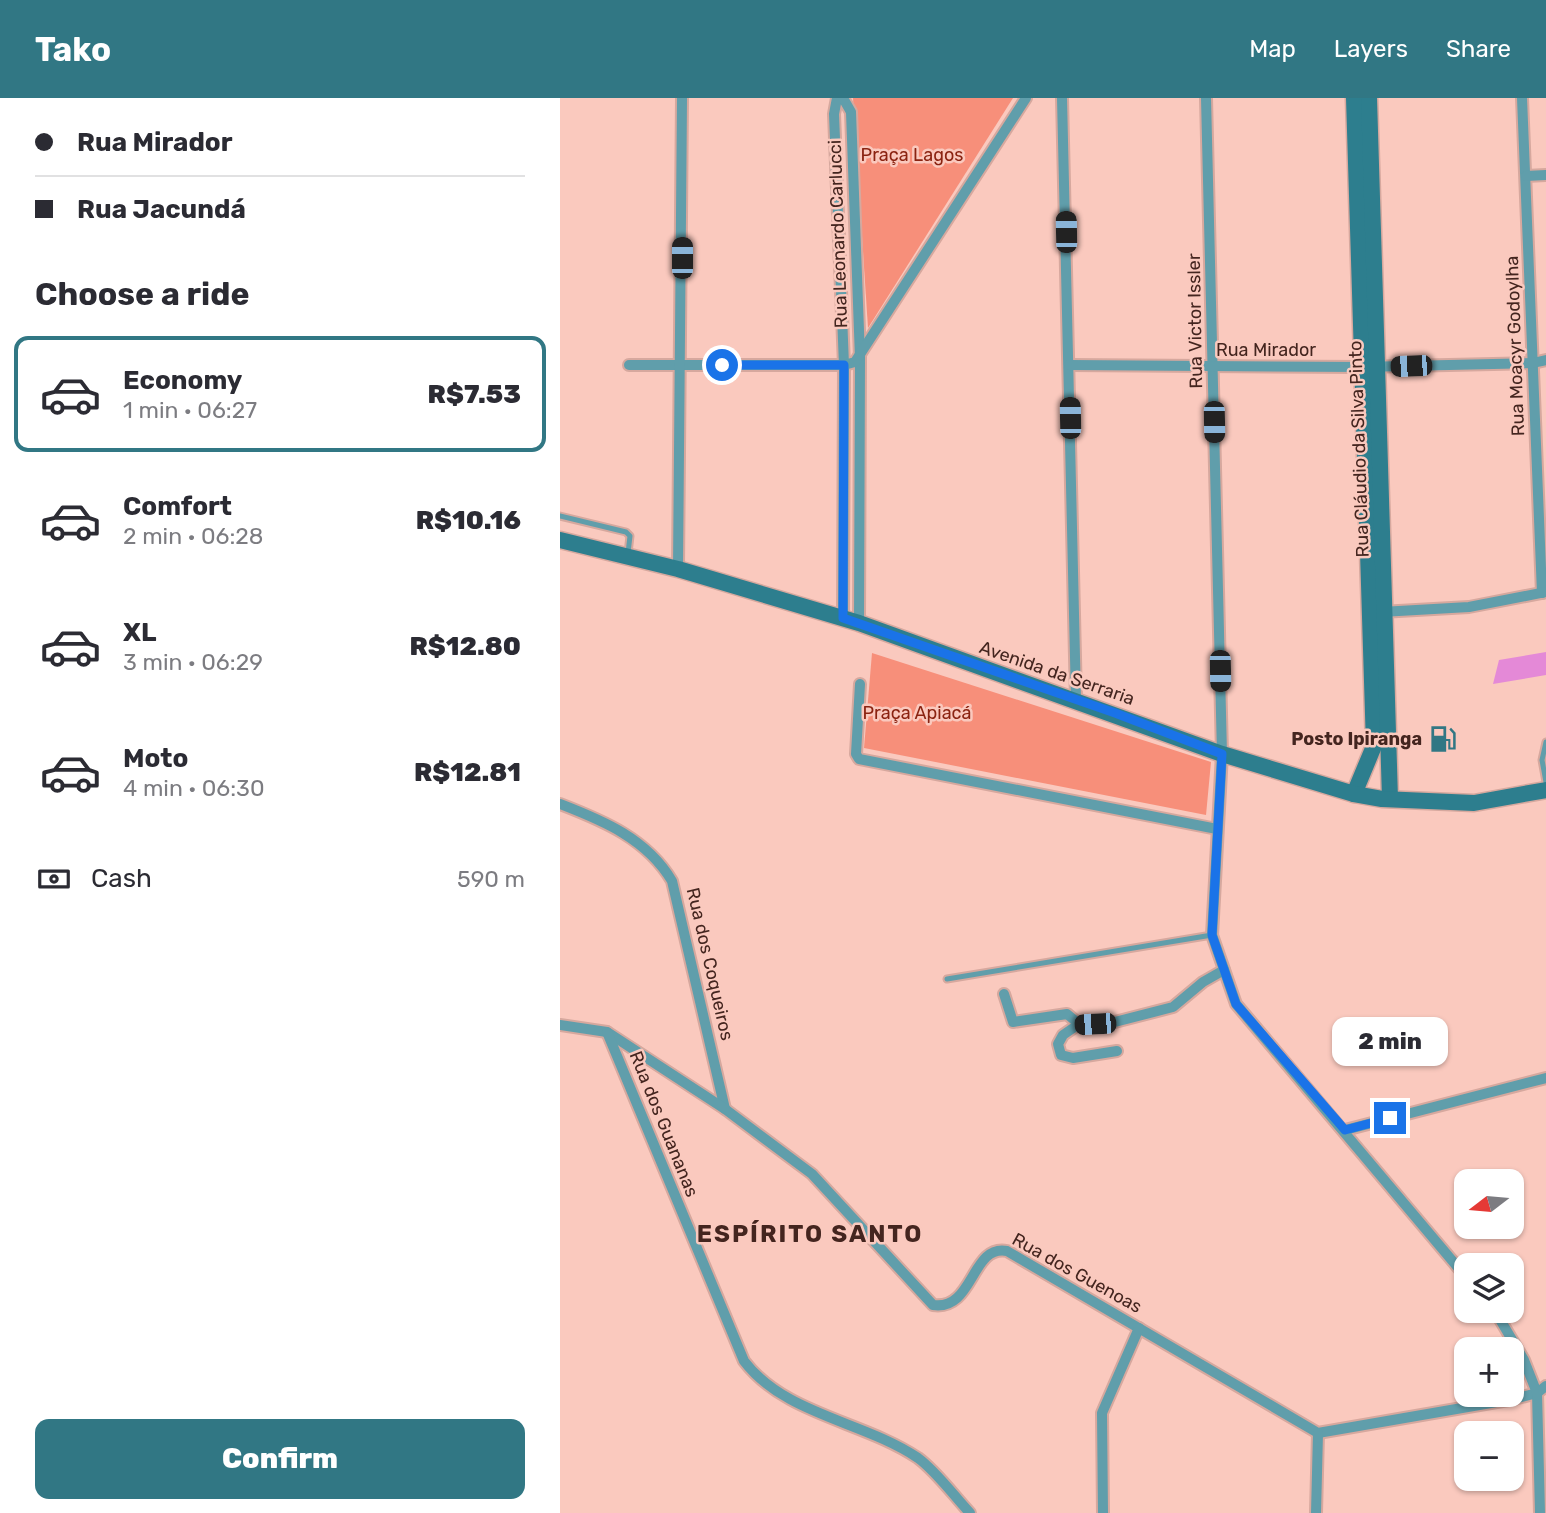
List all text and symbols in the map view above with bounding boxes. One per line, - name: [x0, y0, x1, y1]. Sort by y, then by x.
- text: Tako: [35, 30, 111, 69]
- text: Map: [1249, 35, 1296, 63]
- text: Layers: [1334, 35, 1408, 63]
- text: Share: [1446, 35, 1511, 63]
- text: Rua Mirador: [77, 127, 233, 158]
- street label: Rua Leonardo Carlucci: [824, 139, 852, 329]
- park label: Praça Lagos: [861, 144, 963, 166]
- text: Rua Jacundá: [77, 194, 246, 225]
- car: [1056, 211, 1077, 253]
- car: [672, 237, 693, 279]
- street label: Rua Victor Issler: [1183, 253, 1207, 389]
- street label: Rua Moacyr Godoylha: [1501, 255, 1529, 437]
- text: Choose a ride: [35, 275, 249, 313]
- street label: Rua Mirador: [1216, 339, 1316, 361]
- street label: Rua Cláudio da Silva Pinto: [1344, 340, 1374, 558]
- route start: [706, 349, 738, 381]
- car: [1390, 355, 1433, 377]
- icon: car: [39, 363, 102, 426]
- text: Economy: [123, 365, 242, 396]
- text: R$7.53: [428, 379, 521, 410]
- text: 1 min · 06:27: [123, 396, 257, 424]
- car: [1060, 397, 1081, 439]
- car: [1204, 401, 1225, 443]
- icon: car: [39, 489, 102, 552]
- text: Comfort: [123, 491, 232, 522]
- text: R$10.16: [416, 505, 521, 536]
- text: 2 min · 06:28: [123, 522, 263, 550]
- icon: car: [39, 615, 102, 678]
- text: XL: [123, 617, 156, 648]
- text: R$12.80: [409, 631, 521, 662]
- street label: Avenida da Serraria: [977, 636, 1137, 710]
- text: 3 min · 06:29: [123, 648, 263, 676]
- car: [1210, 650, 1231, 692]
- park label: Praça Apiacá: [863, 702, 971, 724]
- fuel station icon: Posto Ipiranga: [1428, 724, 1458, 754]
- place label: Posto Ipiranga: [1291, 728, 1422, 750]
- icon: car: [39, 741, 102, 804]
- text: Moto: [123, 743, 188, 774]
- text: R$12.81: [414, 757, 521, 788]
- text: 4 min · 06:30: [123, 774, 265, 802]
- icon: cash: [35, 860, 73, 898]
- text: Cash: [91, 863, 152, 894]
- text: 590 m: [457, 865, 525, 893]
- street label: Rua dos Coqueiros: [682, 885, 738, 1043]
- car: [1074, 1012, 1117, 1036]
- callout: 2 min: [1332, 1016, 1448, 1066]
- text: 2 min: [1358, 1027, 1422, 1055]
- street label: Rua dos Guananas: [625, 1048, 703, 1200]
- route end: [1374, 1102, 1406, 1134]
- north arrow: [1454, 1169, 1524, 1239]
- map controls: [1454, 1169, 1524, 1491]
- district label: ESPÍRITO SANTO: [697, 1220, 923, 1248]
- street label: Rua dos Guenoas: [1008, 1228, 1146, 1318]
- button: layers: [1454, 1253, 1524, 1323]
- button: +: [1454, 1337, 1524, 1407]
- button: Confirm: [35, 1419, 525, 1499]
- button: −: [1454, 1421, 1524, 1491]

